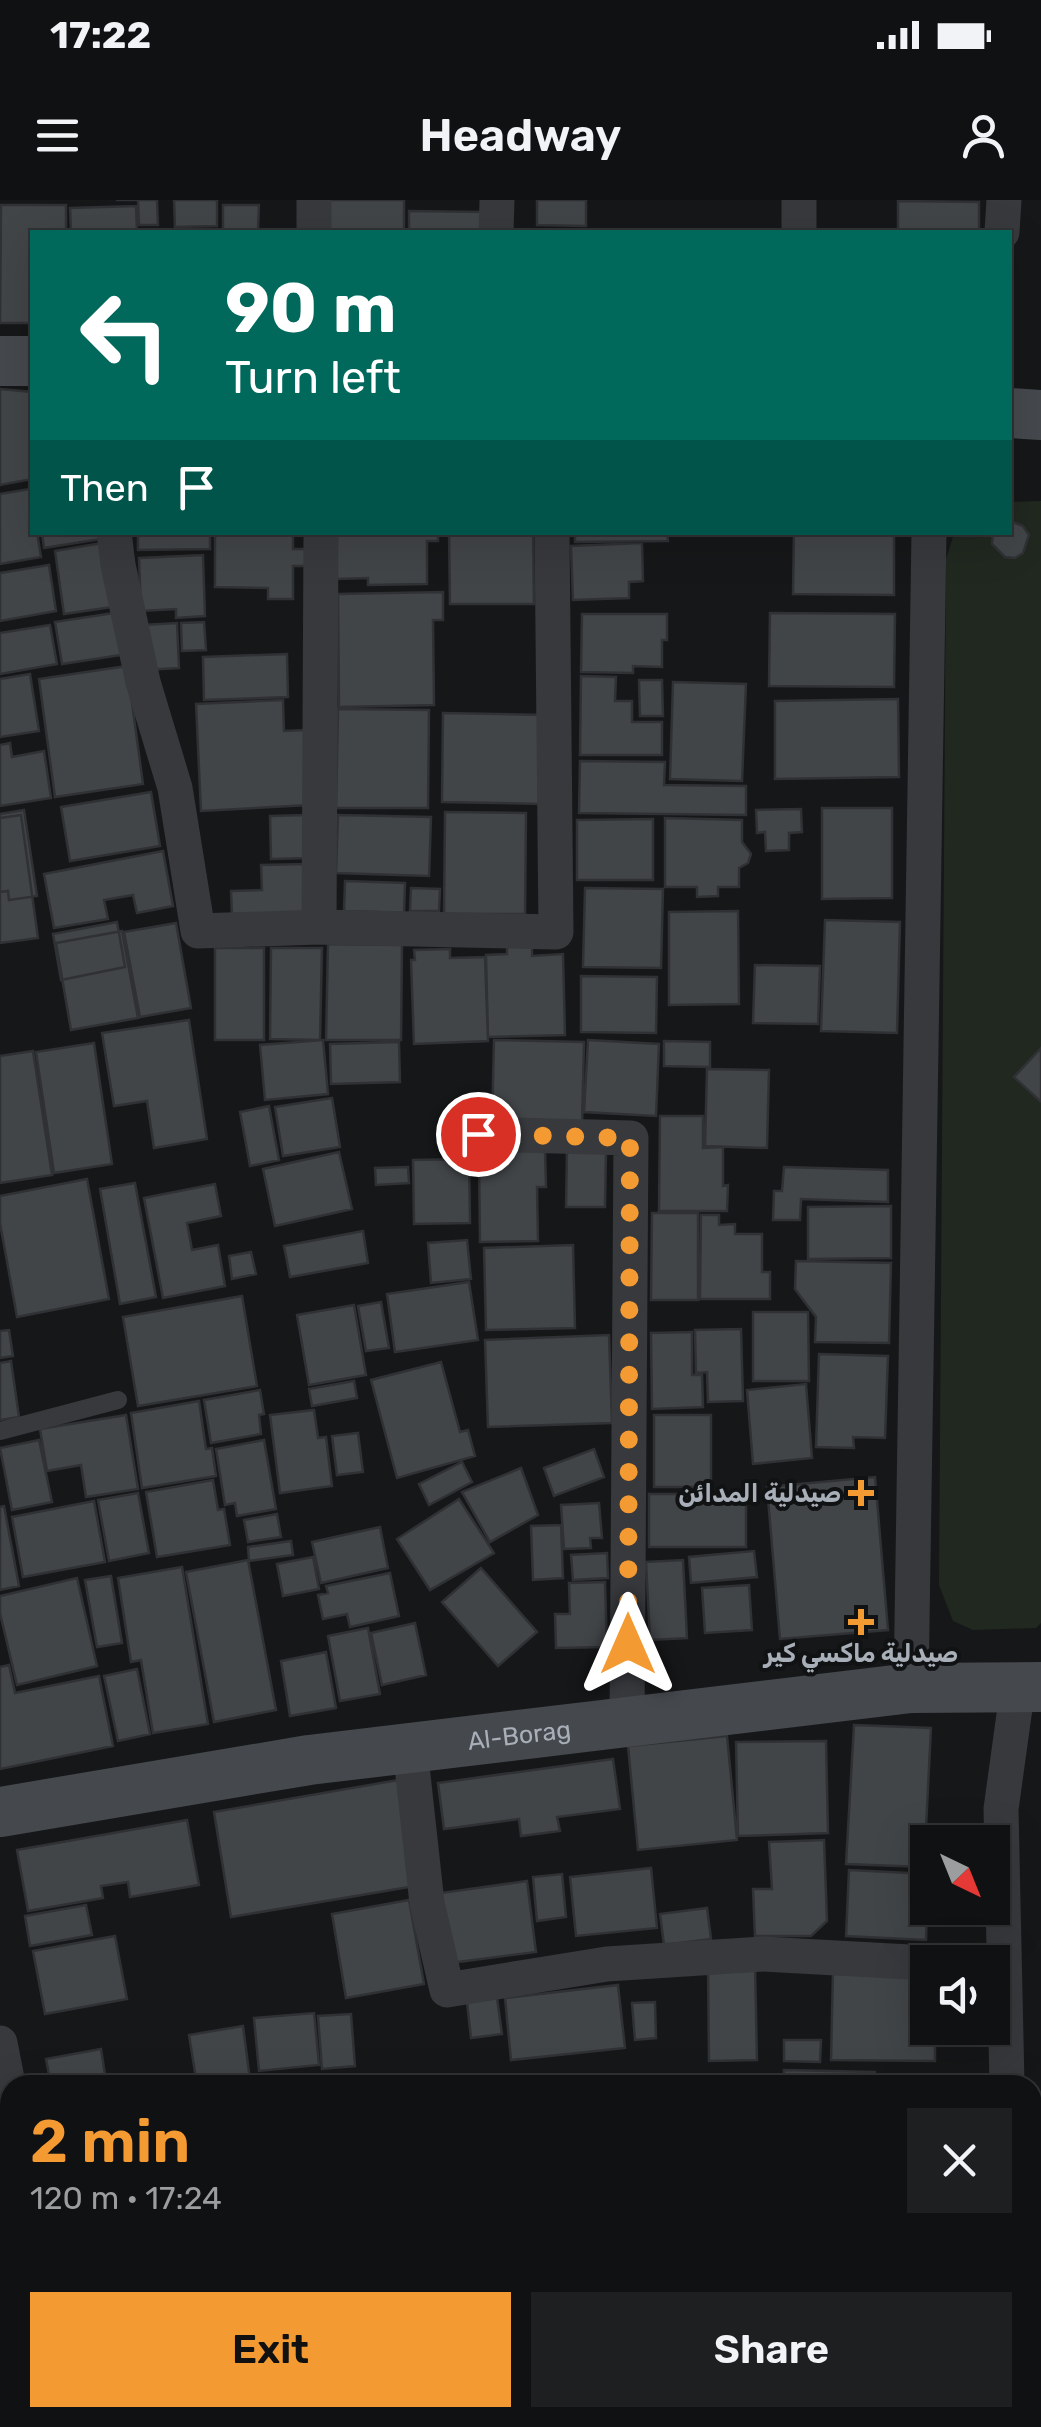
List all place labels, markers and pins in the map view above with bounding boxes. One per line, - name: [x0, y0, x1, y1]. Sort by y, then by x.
- pin: [436, 1092, 521, 1177]
- place label: صيدلية المدائن: [679, 1479, 841, 1508]
- marker: صيدلية المدائن: [850, 1482, 872, 1504]
- marker: صيدلية ماكسي كير: [850, 1611, 872, 1633]
- place label: صيدلية ماكسي كير: [762, 1639, 958, 1673]

